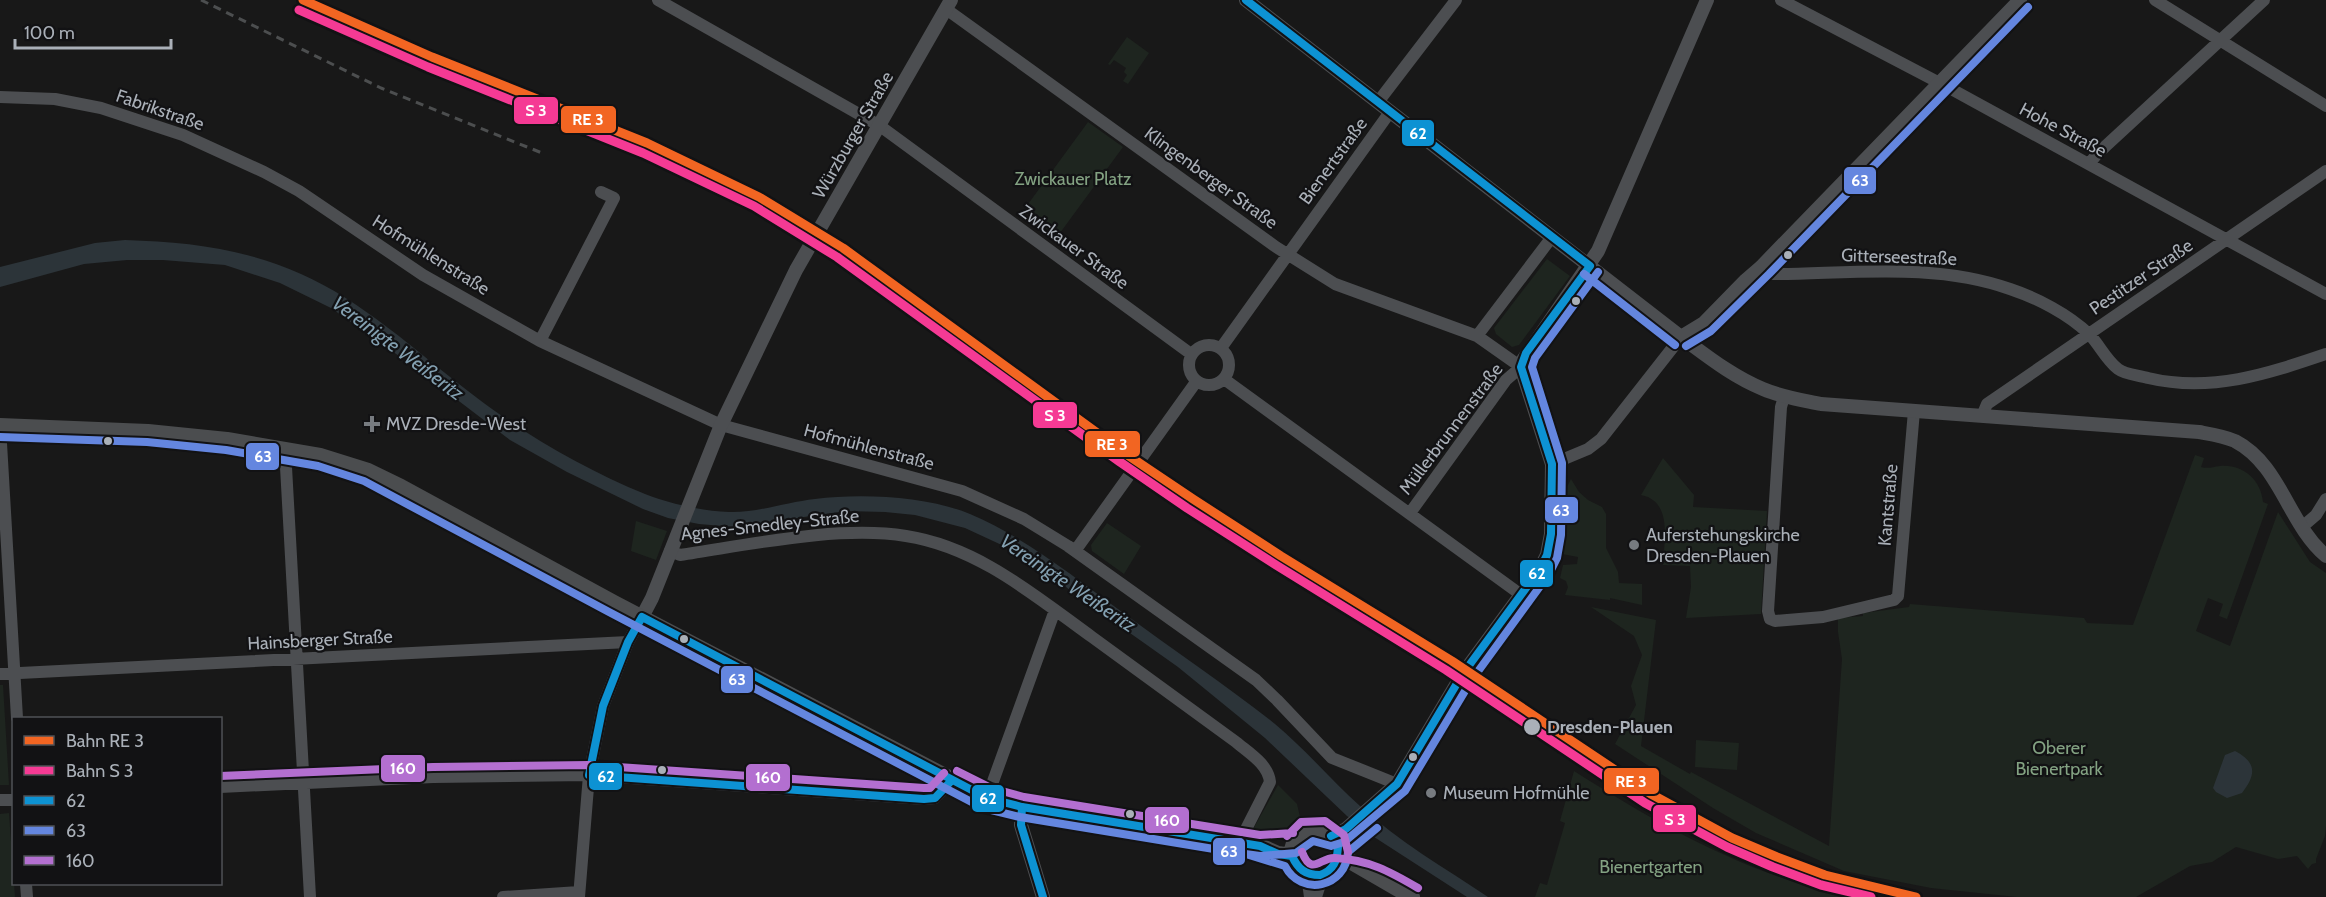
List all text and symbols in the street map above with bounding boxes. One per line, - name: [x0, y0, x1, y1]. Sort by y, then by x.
- scale bar: [15, 12, 171, 50]
- text: 100 m: [24, 22, 75, 44]
- street label: Würzburger Straße: [808, 68, 898, 202]
- street label: Fabrikstraße: [113, 85, 207, 135]
- line badge: S 3: [513, 96, 559, 125]
- street label: Hohe Straße: [2016, 98, 2110, 162]
- text: S 3: [525, 101, 547, 120]
- line badge: RE 3: [560, 105, 617, 134]
- text: RE 3: [572, 110, 604, 129]
- street label: Bienertstraße: [1294, 113, 1372, 209]
- line badge: 62: [1401, 119, 1435, 147]
- street label: Klingenberger Straße: [1140, 122, 1282, 234]
- text: 62: [1409, 124, 1427, 143]
- line badge: 63: [1843, 166, 1877, 195]
- park label: Zwickauer Platz: [1014, 168, 1132, 190]
- text: 63: [1851, 171, 1869, 190]
- street label: Zwickauer Straße: [1015, 200, 1133, 294]
- street label: Hofmühlenstraße: [368, 210, 494, 300]
- street label: Pestitzer Straße: [2085, 234, 2197, 320]
- street label: Gitterseestraße: [1841, 244, 1957, 270]
- unlabelled marker: [1782, 249, 1794, 261]
- water label: Vereinigte Weißeritz: [327, 291, 469, 406]
- unlabelled marker: [1570, 295, 1582, 307]
- street label: Müllerbrunnenstraße: [1394, 359, 1508, 499]
- line badge: S 3: [1032, 401, 1078, 429]
- text: S 3: [1044, 406, 1066, 425]
- place label: MVZ Dresde-West: [386, 413, 526, 435]
- marker: MVZ Dresde-West: [363, 415, 381, 433]
- street label: Hofmühlenstraße: [801, 419, 937, 475]
- line badge: RE 3: [1084, 430, 1141, 458]
- unlabelled marker: [102, 435, 114, 447]
- text: RE 3: [1096, 435, 1128, 454]
- line badge: 63: [245, 442, 280, 471]
- text: 63: [254, 447, 272, 466]
- street label: Kantstraße: [1873, 463, 1903, 547]
- line badge: 63: [1544, 496, 1579, 524]
- text: 63: [1552, 501, 1570, 520]
- street label: Agnes-Smedley-Straße: [680, 505, 860, 545]
- place label: Auferstehungskirche Dresden-Plauen: [1646, 524, 1800, 567]
- water label: Vereinigte Weißeritz: [996, 529, 1141, 637]
- marker: Auferstehungskirche Dresden-Plauen: [1627, 538, 1641, 552]
- line badge: 62: [1519, 559, 1554, 588]
- text: 62: [1528, 564, 1546, 583]
- street label: Hainsberger Straße: [247, 625, 393, 655]
- unlabelled marker: [678, 633, 690, 645]
- line badge: 63: [720, 665, 754, 694]
- text: 63: [728, 670, 746, 689]
- place label: Dresden-Plauen: [1547, 716, 1673, 738]
- legend: [12, 717, 222, 885]
- marker: Dresden-Plauen: [1522, 717, 1542, 737]
- text: Bahn RE 3: [66, 730, 144, 752]
- park label: Oberer Bienertpark: [2015, 737, 2103, 780]
- unlabelled marker: [1407, 751, 1419, 763]
- line badge: 160: [380, 754, 426, 783]
- text: 160: [390, 759, 416, 778]
- text: Bahn S 3: [66, 760, 134, 782]
- line badge: 62: [588, 762, 623, 791]
- line badge: 160: [745, 763, 791, 792]
- unlabelled marker: [656, 764, 668, 776]
- text: 62: [597, 767, 615, 786]
- line badge: RE 3: [1603, 767, 1660, 795]
- text: 160: [755, 768, 781, 787]
- text: RE 3: [1615, 772, 1647, 791]
- place label: Museum Hofmühle: [1443, 782, 1589, 804]
- line badge: 62: [971, 784, 1005, 813]
- marker: Museum Hofmühle: [1424, 786, 1438, 800]
- text: 62: [979, 789, 997, 808]
- text: 62: [66, 790, 86, 812]
- line badge: S 3: [1652, 804, 1697, 833]
- line badge: 160: [1144, 806, 1190, 834]
- unlabelled marker: [1124, 808, 1136, 820]
- text: S 3: [1664, 810, 1686, 829]
- text: 160: [1154, 811, 1180, 830]
- text: 63: [66, 820, 86, 842]
- line badge: 63: [1212, 837, 1246, 866]
- text: 63: [1220, 842, 1238, 861]
- text: 160: [66, 850, 95, 872]
- park label: Bienertgarten: [1599, 856, 1703, 878]

